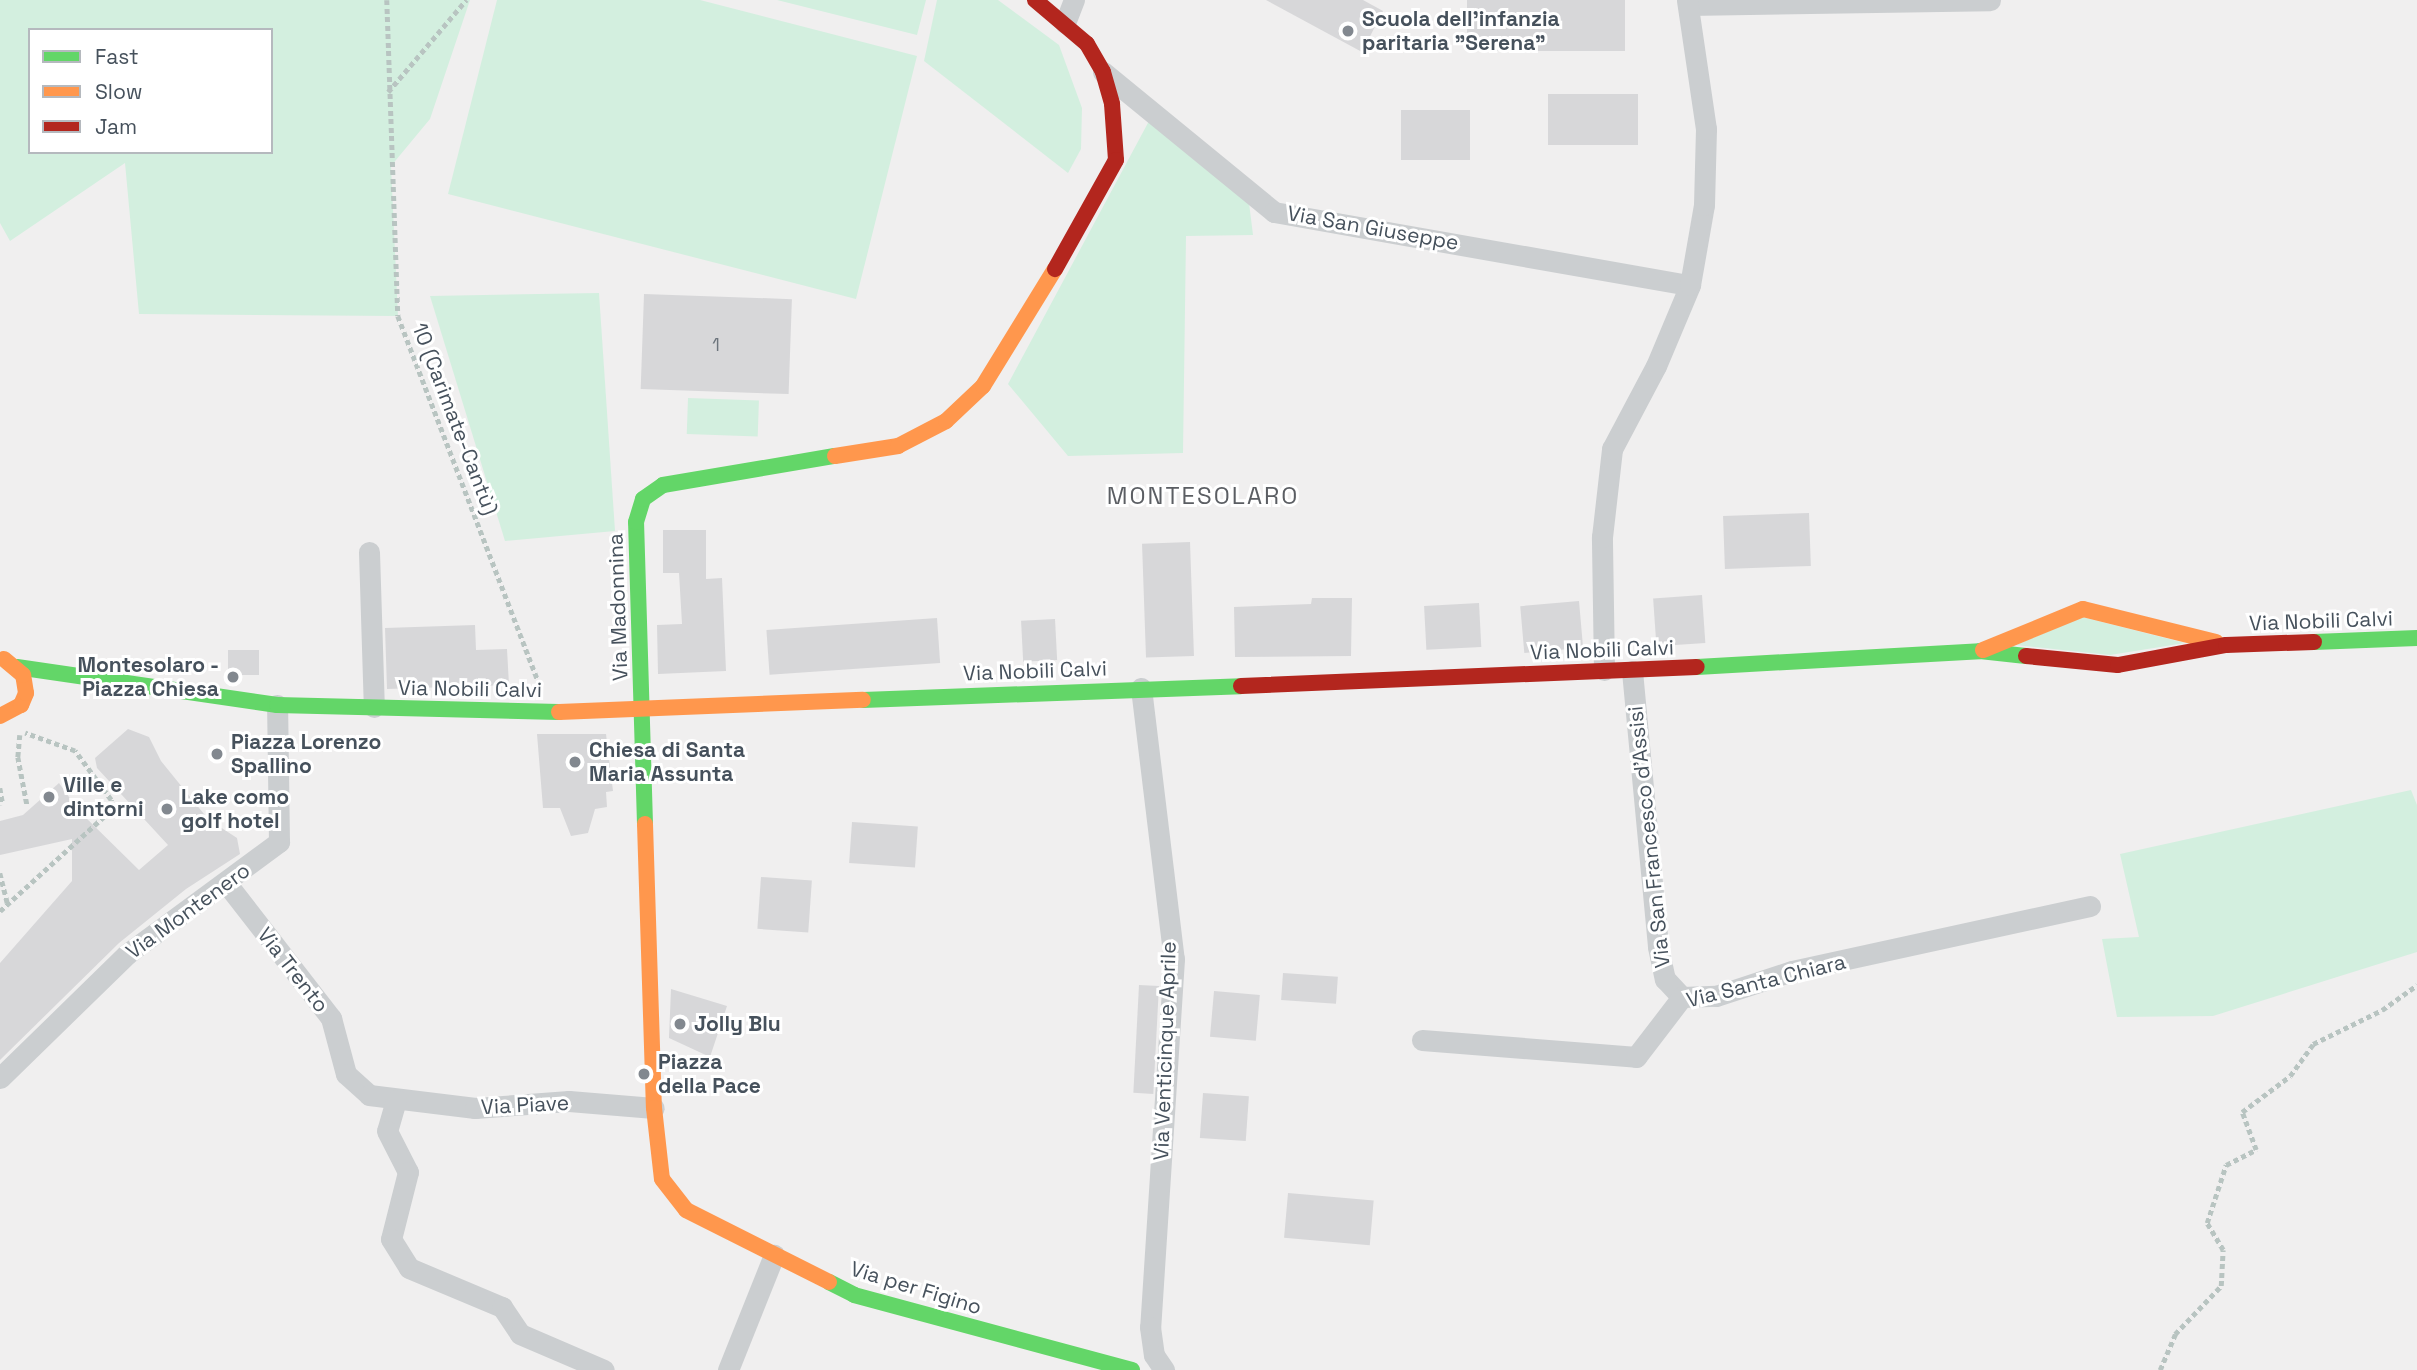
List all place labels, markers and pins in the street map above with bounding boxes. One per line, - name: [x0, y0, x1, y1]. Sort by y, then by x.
- place label: Scuola dell'infanzia paritaria "Serena": [1362, 6, 1560, 56]
- marker: Scuola dell'infanzia paritaria "Serena": [1340, 23, 1356, 39]
- place label: Montesolaro - Piazza Chiesa: [77, 652, 219, 702]
- marker: Montesolaro - Piazza Chiesa: [225, 669, 241, 685]
- place label: Piazza Lorenzo Spallino: [231, 729, 381, 779]
- place label: Chiesa di Santa Maria Assunta: [589, 737, 745, 787]
- marker: Piazza Lorenzo Spallino: [209, 746, 225, 762]
- marker: Chiesa di Santa Maria Assunta: [567, 754, 583, 770]
- place label: Ville e dintorni: [63, 772, 144, 822]
- place label: Lake como golf hotel: [181, 784, 289, 834]
- marker: Ville e dintorni: [41, 789, 57, 805]
- marker: Lake como golf hotel: [159, 801, 175, 817]
- place label: Jolly Blu: [694, 1011, 781, 1037]
- marker: Jolly Blu: [672, 1016, 688, 1032]
- place label: Piazza della Pace: [658, 1049, 761, 1099]
- marker: Piazza della Pace: [636, 1066, 652, 1082]

